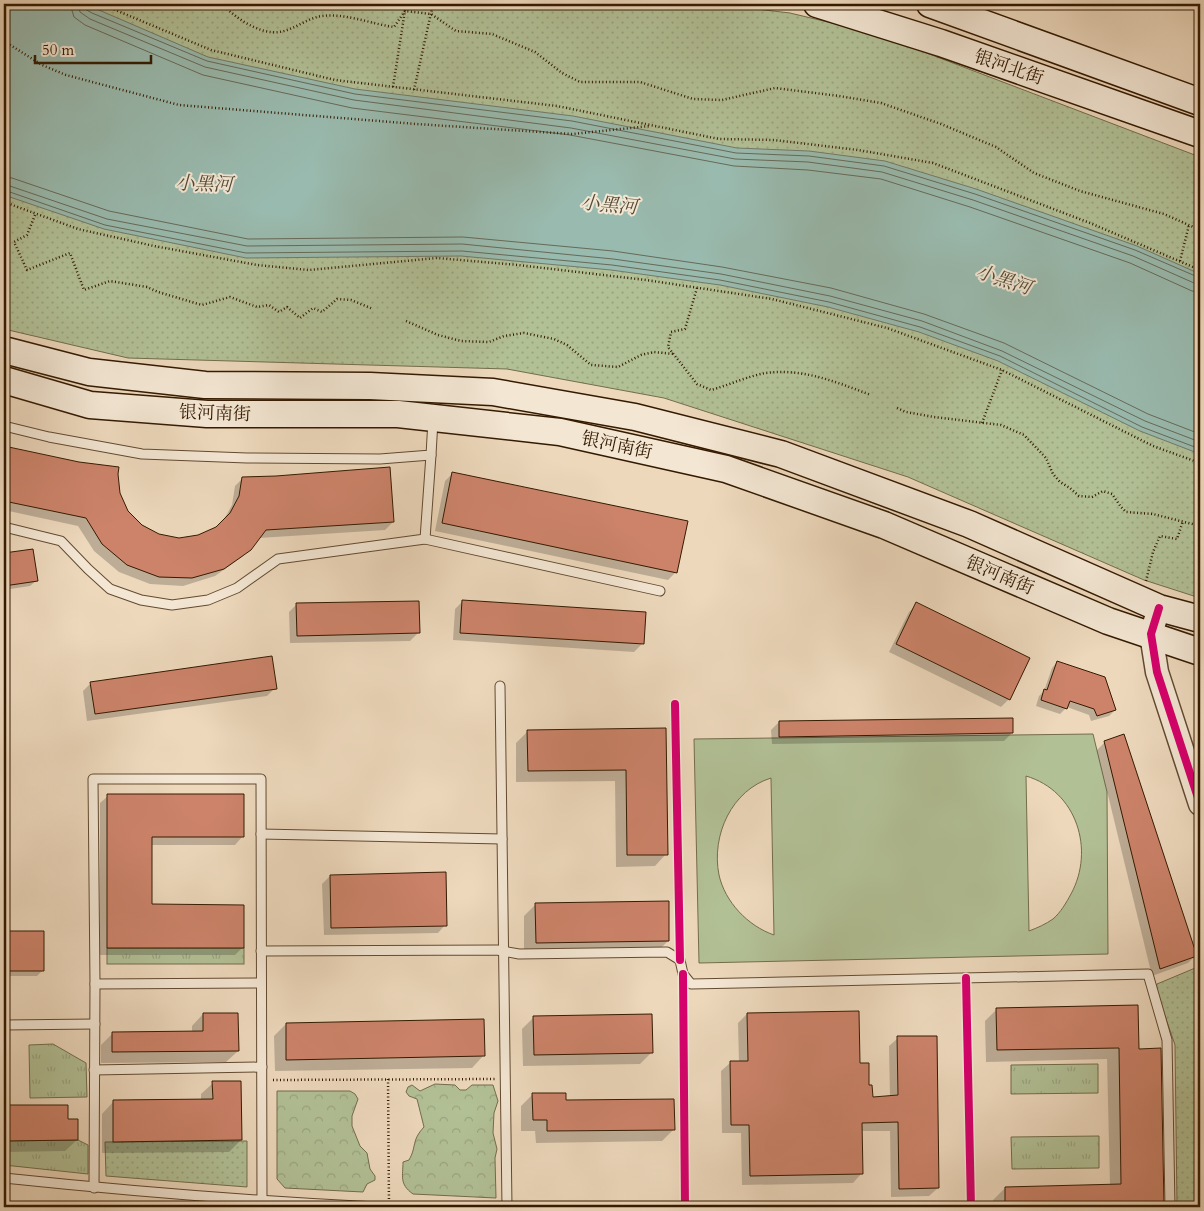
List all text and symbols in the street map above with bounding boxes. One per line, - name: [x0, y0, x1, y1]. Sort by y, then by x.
- scale bar: [35, 32, 151, 64]
- text: 50 m: [42, 40, 74, 60]
- street label: 银河北街: [971, 44, 1047, 91]
- water label: 小黑河: [175, 170, 236, 198]
- water label: 小黑河: [579, 190, 641, 221]
- water label: 小黑河: [973, 259, 1038, 302]
- street label: 银河南街: [179, 400, 251, 427]
- street label: 银河南街: [579, 426, 655, 465]
- street label: 银河南街: [962, 550, 1038, 601]

